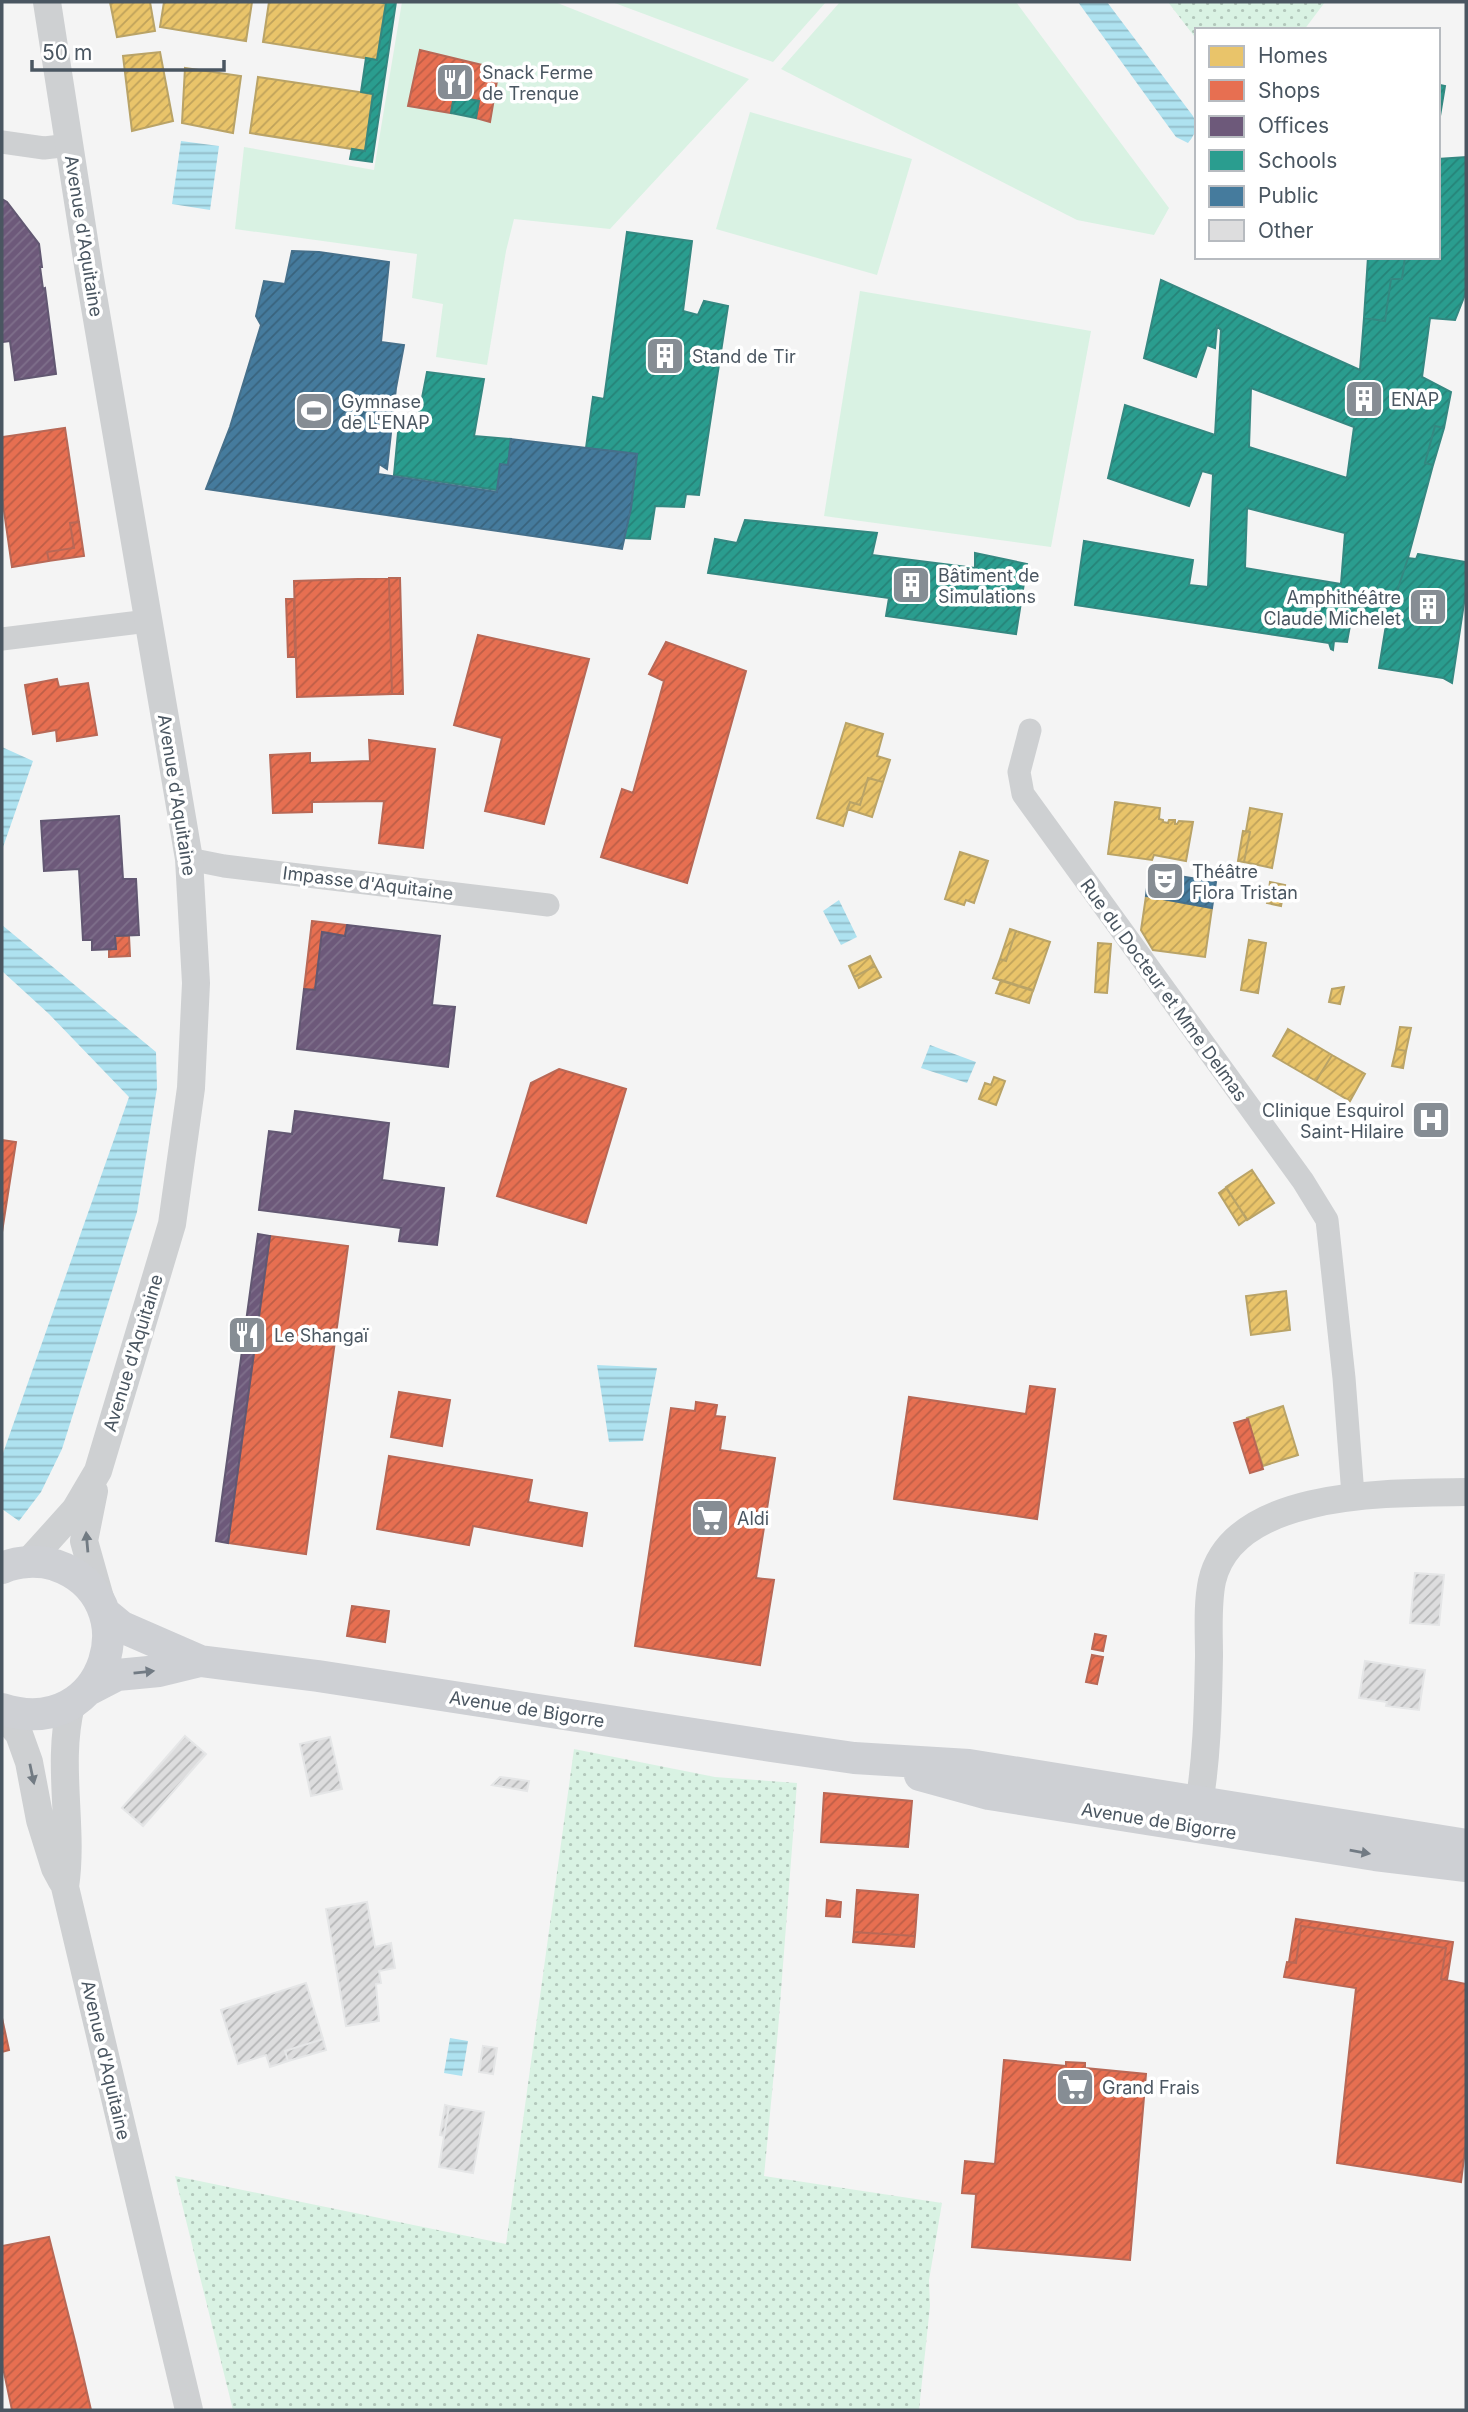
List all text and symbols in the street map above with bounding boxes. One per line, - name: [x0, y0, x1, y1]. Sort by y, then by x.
- scale bar: [32, 28, 224, 72]
- legend: [1195, 28, 1440, 259]
- text: 50 m: [42, 40, 92, 65]
- text: Homes: [1258, 43, 1328, 68]
- restaurant icon: Snack Ferme de Trenque: [434, 61, 476, 103]
- place label: Snack Ferme de Trenque: [482, 62, 593, 104]
- text: Shops: [1258, 78, 1320, 103]
- text: Offices: [1258, 113, 1329, 138]
- text: Schools: [1258, 148, 1337, 173]
- street label: Avenue d'Aquitaine: [61, 154, 107, 318]
- text: Public: [1258, 183, 1319, 208]
- text: Other: [1258, 218, 1314, 243]
- building icon: Stand de Tir: [644, 335, 686, 377]
- place label: Stand de Tir: [692, 346, 796, 367]
- building icon: ENAP: [1343, 378, 1385, 420]
- place label: ENAP: [1391, 389, 1439, 410]
- sports icon: Gymnase de L'ENAP: [293, 390, 335, 432]
- place label: Gymnase de L'ENAP: [341, 391, 430, 433]
- building icon: Bâtiment de Simulations: [890, 564, 932, 606]
- place label: Bâtiment de Simulations: [938, 565, 1040, 607]
- building icon: Amphithéâtre Claude Michelet: [1407, 586, 1449, 628]
- place label: Amphithéâtre Claude Michelet: [1263, 587, 1401, 629]
- street label: Avenue d'Aquitaine: [154, 713, 200, 877]
- theatre icon: Théâtre Flora Tristan: [1144, 860, 1186, 902]
- place label: Théâtre Flora Tristan: [1192, 861, 1298, 903]
- street label: Impasse d'Aquitaine: [282, 862, 454, 904]
- street label: Rue du Docteur et Mme Delmas: [1076, 875, 1252, 1105]
- hospital icon: Clinique Esquirol Saint-Hilaire: [1410, 1099, 1452, 1141]
- place label: Clinique Esquirol Saint-Hilaire: [1262, 1100, 1404, 1142]
- street label: Avenue d'Aquitaine: [99, 1272, 167, 1434]
- restaurant icon: Le Shangaï: [226, 1314, 268, 1356]
- place label: Le Shangaï: [274, 1325, 370, 1346]
- supermarket icon: Aldi: [689, 1497, 731, 1539]
- place label: Aldi: [737, 1508, 769, 1529]
- one-way arrow: [81, 1530, 92, 1552]
- one-way arrow: [133, 1667, 155, 1678]
- street label: Avenue de Bigorre: [448, 1686, 606, 1732]
- one-way arrow: [26, 1763, 37, 1785]
- street label: Avenue de Bigorre: [1080, 1798, 1238, 1844]
- one-way arrow: [1349, 1847, 1371, 1858]
- street label: Avenue d'Aquitaine: [77, 1978, 135, 2142]
- supermarket icon: Grand Frais: [1054, 2066, 1096, 2108]
- place label: Grand Frais: [1102, 2077, 1200, 2098]

